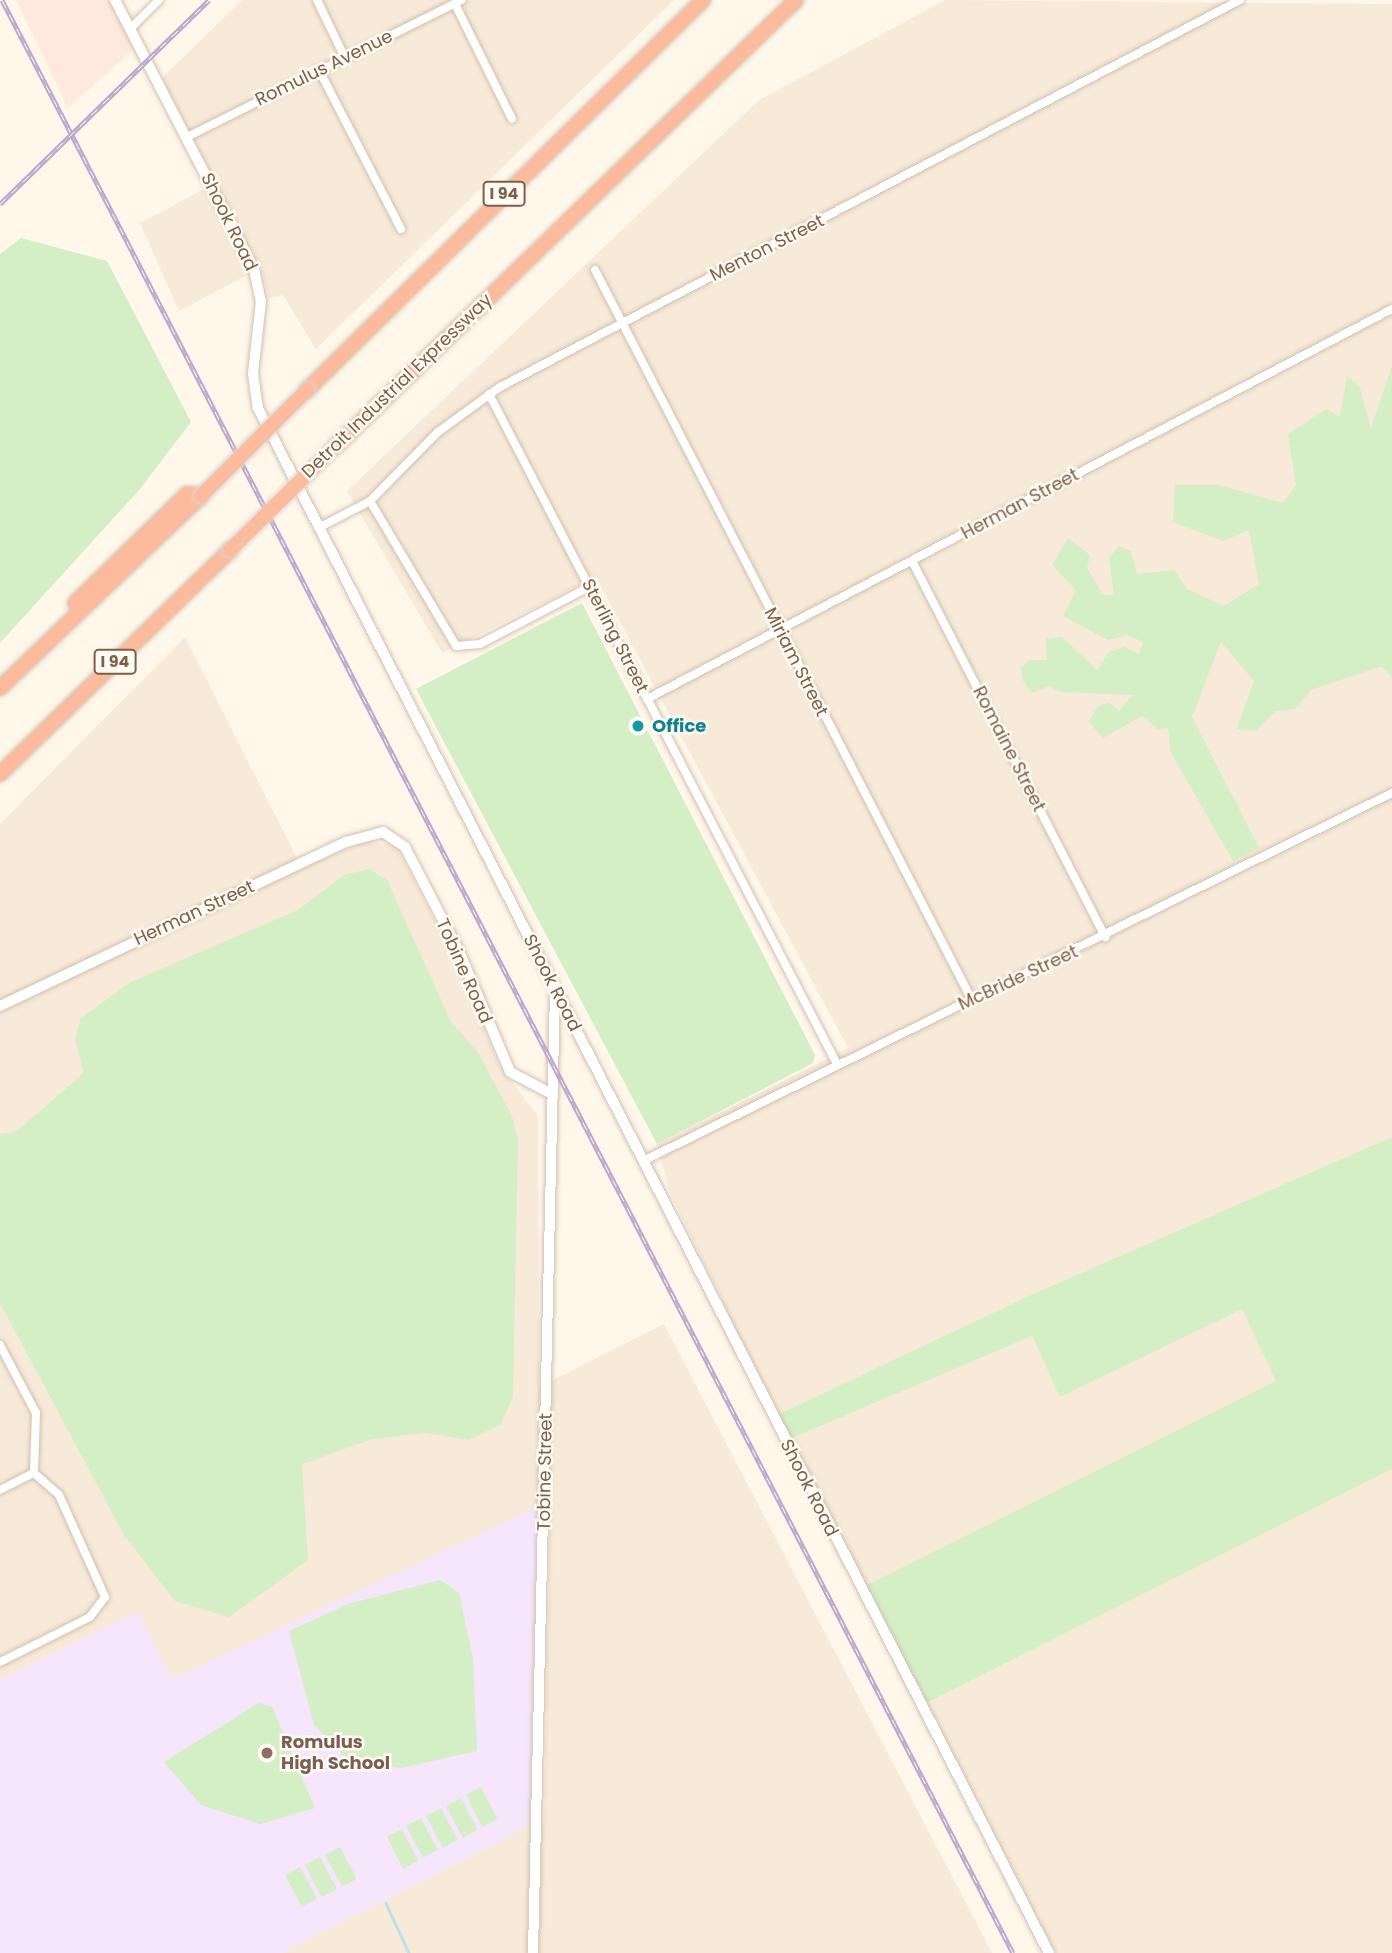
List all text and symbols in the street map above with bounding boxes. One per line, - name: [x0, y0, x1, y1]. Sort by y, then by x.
- street label: Romulus Avenue: [252, 25, 396, 111]
- street label: Shook Road: [196, 170, 262, 274]
- road number: I 94: [481, 182, 527, 206]
- street label: Menton Street: [706, 210, 828, 286]
- street label: Detroit Industrial Expressway: [297, 289, 497, 483]
- street label: Herman Street: [958, 464, 1082, 544]
- street label: Sterling Street: [577, 575, 653, 697]
- street label: Miriam Street: [759, 604, 833, 720]
- road number: I 94: [92, 650, 138, 674]
- street label: Romaine Street: [968, 683, 1050, 815]
- place label: Office: [652, 715, 706, 737]
- marker: Office: [630, 718, 646, 734]
- street label: Herman Street: [130, 876, 258, 950]
- street label: Tobine Road: [431, 915, 497, 1027]
- street label: Shook Road: [518, 931, 586, 1035]
- street label: McBride Street: [955, 941, 1081, 1015]
- street label: Tobine Street: [533, 1413, 557, 1531]
- street label: Shook Road: [775, 1436, 843, 1540]
- place label: Romulus High School: [281, 1732, 390, 1774]
- marker: Romulus High School: [259, 1745, 275, 1761]

